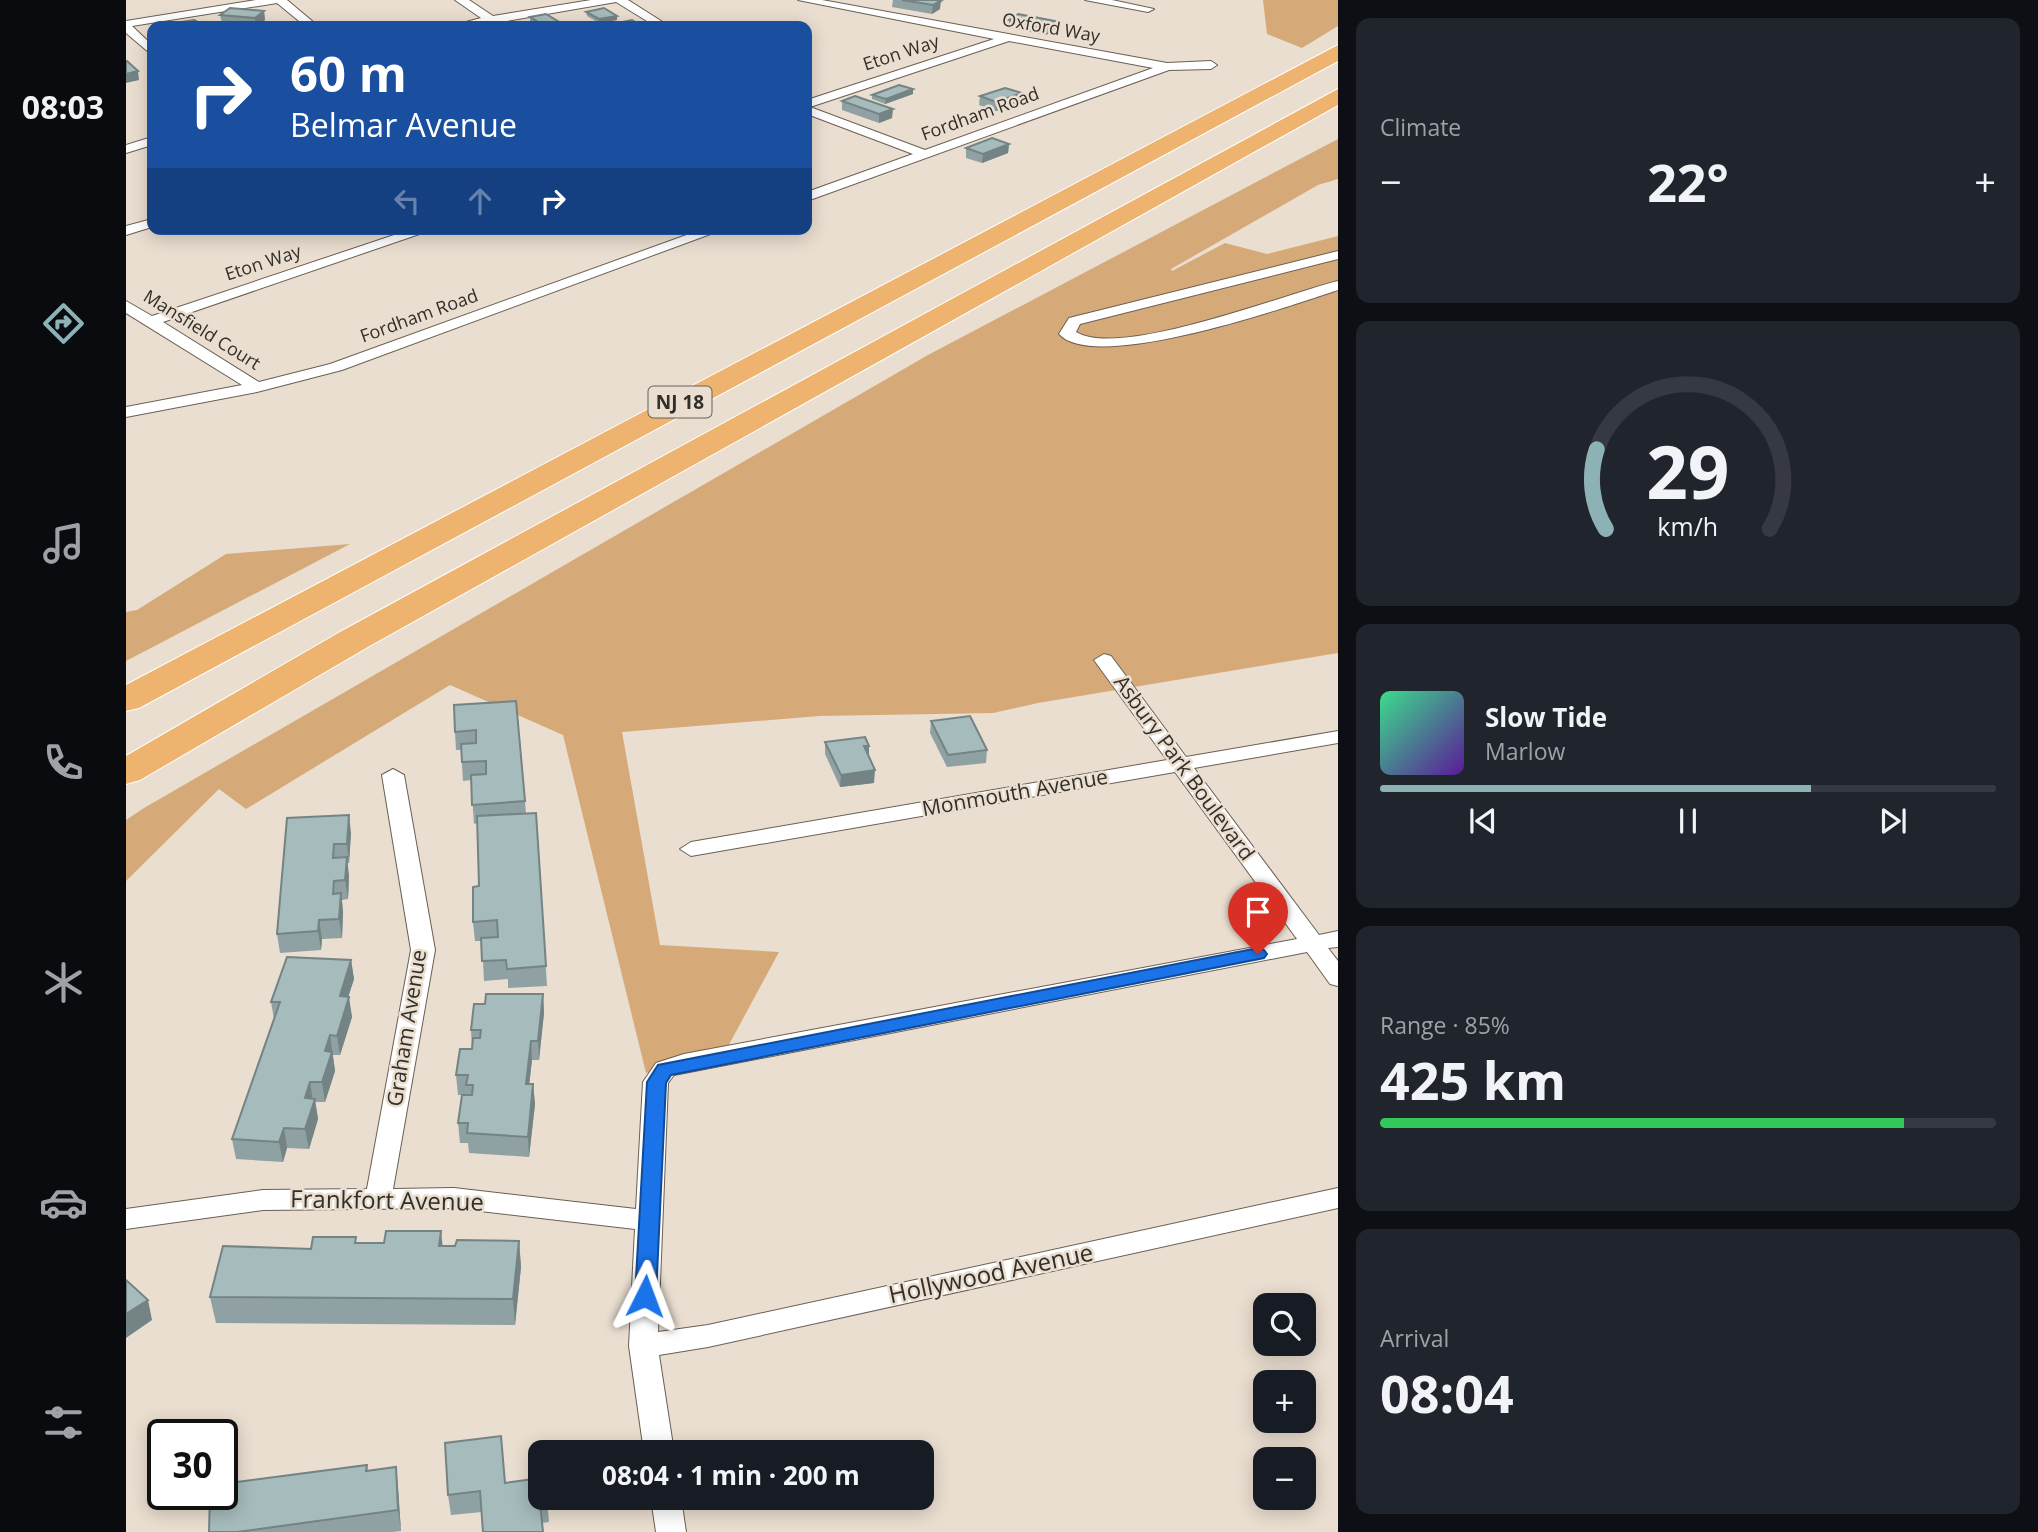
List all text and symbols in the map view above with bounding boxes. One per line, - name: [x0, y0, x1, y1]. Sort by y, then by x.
- street label: Oxford Way: [1000, 7, 1103, 48]
- street label: Eton Way: [860, 28, 943, 76]
- text: 60 m: [290, 40, 407, 106]
- icon: right: [175, 49, 266, 140]
- street label: Fordham Road: [917, 81, 1042, 146]
- text: 08:03: [22, 85, 104, 128]
- text: Belmar Avenue: [290, 103, 517, 146]
- text: Climate: [1380, 111, 1461, 143]
- text: 22°: [1647, 146, 1729, 217]
- text: −: [1380, 155, 1402, 207]
- text: +: [1974, 155, 1996, 207]
- icon: left: [388, 182, 426, 220]
- icon: ahead: [461, 182, 499, 220]
- icon: right: [534, 182, 572, 220]
- street label: Eton Way: [222, 238, 305, 286]
- street label: Fordham Road: [356, 283, 481, 348]
- street label: Mansfield Court: [139, 284, 266, 375]
- icon: directions: [39, 299, 88, 348]
- road number: NJ 18: [648, 386, 712, 418]
- text: 29: [1646, 422, 1730, 521]
- text: km/h: [1658, 509, 1718, 543]
- icon: music: [39, 519, 88, 568]
- street label: Asbury Park Boulevard: [1108, 669, 1262, 866]
- text: Slow Tide: [1485, 699, 1607, 735]
- text: Marlow: [1485, 735, 1565, 767]
- icon: phone: [39, 738, 88, 787]
- street label: Monmouth Avenue: [920, 762, 1110, 822]
- icon: previous: [1464, 802, 1502, 840]
- icon: pause: [1669, 802, 1707, 840]
- icon: next: [1874, 802, 1912, 840]
- pin: [1228, 882, 1288, 954]
- icon: arrive: [1239, 893, 1277, 931]
- street label: Graham Avenue: [380, 948, 432, 1108]
- icon: climate: [39, 958, 88, 1007]
- text: Range · 85%: [1380, 1009, 1510, 1041]
- text: 425 km: [1380, 1044, 1566, 1115]
- icon: car: [39, 1178, 88, 1227]
- street label: Frankfort Avenue: [290, 1181, 484, 1218]
- street label: Hollywood Avenue: [885, 1235, 1096, 1310]
- position arrow: [608, 1259, 682, 1333]
- map controls: [1253, 1293, 1316, 1510]
- button: search: [1253, 1293, 1316, 1356]
- text: Arrival: [1380, 1322, 1449, 1354]
- text: 08:04: [1380, 1357, 1514, 1428]
- button: +: [1253, 1370, 1316, 1433]
- icon: filters: [39, 1398, 88, 1447]
- speed limit sign: 30: [147, 1419, 238, 1510]
- button: −: [1253, 1447, 1316, 1510]
- text: 08:04 · 1 min · 200 m: [602, 1457, 860, 1493]

